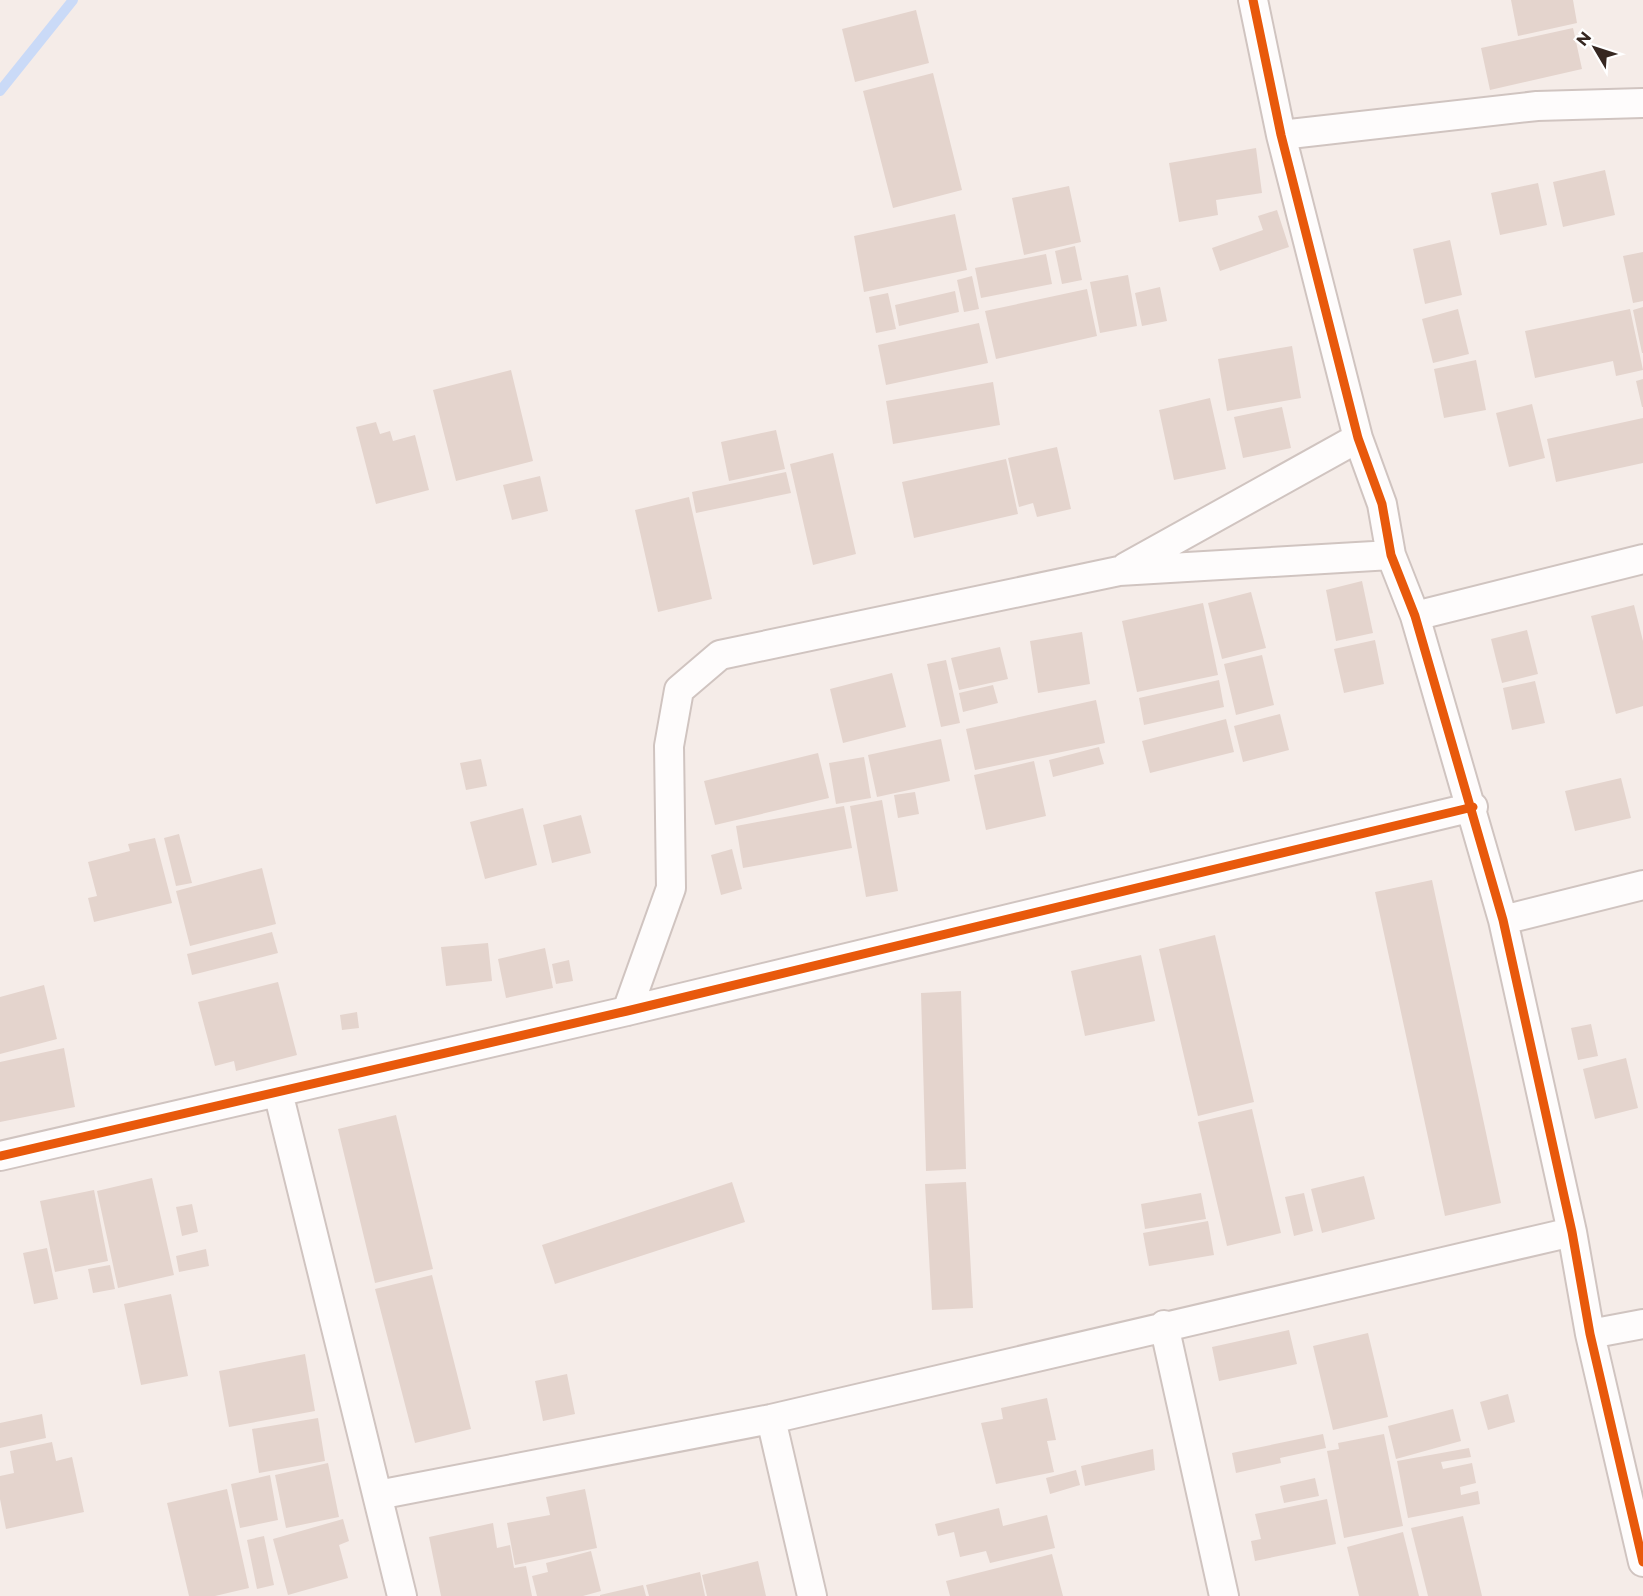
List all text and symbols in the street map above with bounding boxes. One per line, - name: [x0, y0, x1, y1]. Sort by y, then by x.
- north arrow: [1565, 18, 1625, 78]
- text: N: [1572, 28, 1595, 50]

